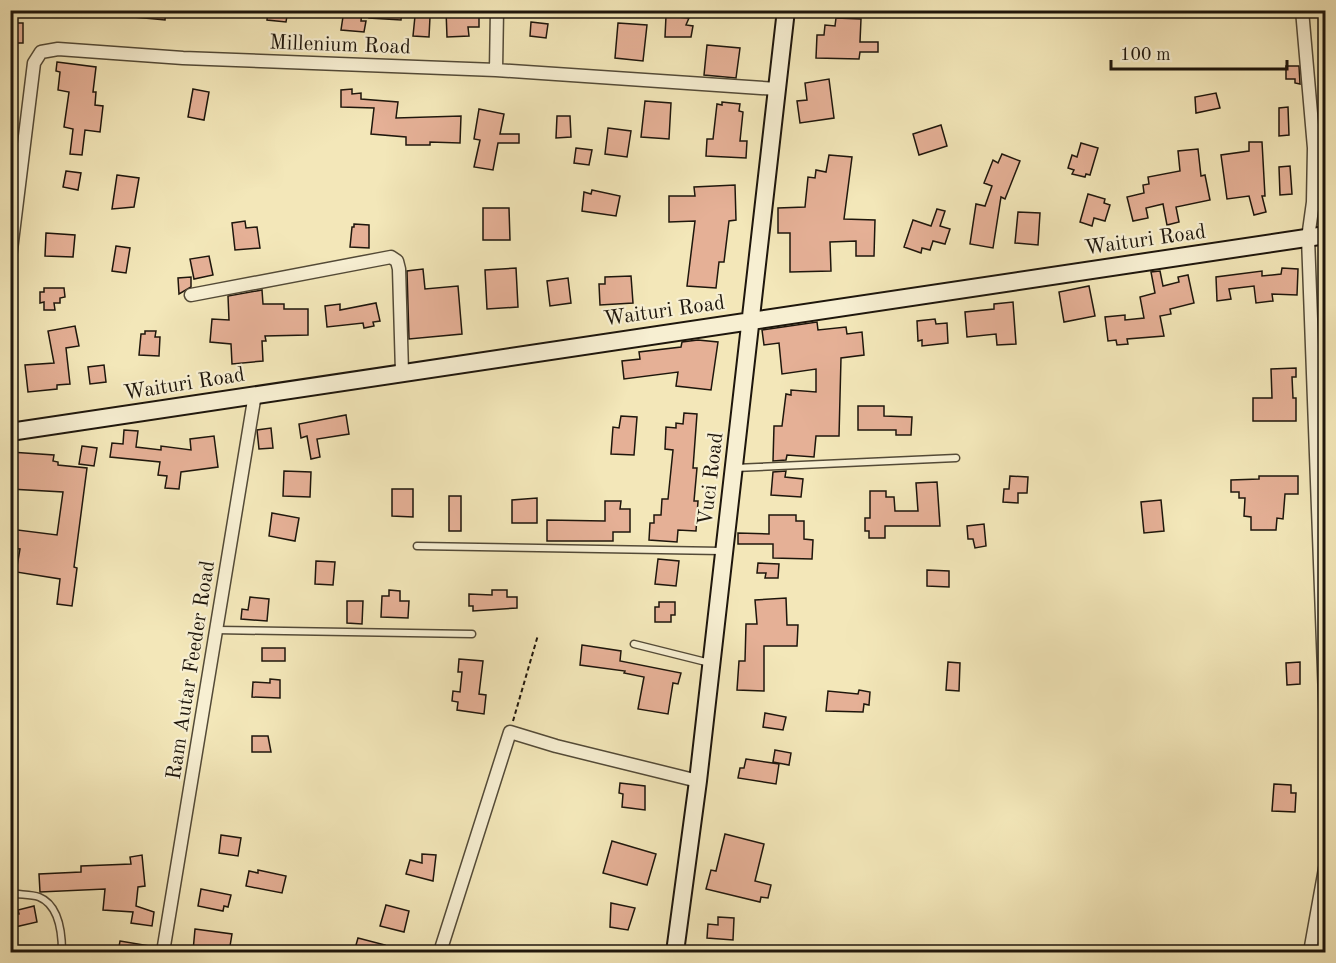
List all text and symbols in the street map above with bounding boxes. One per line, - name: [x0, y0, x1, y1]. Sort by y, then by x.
- street label: Millenium Road: [269, 33, 411, 58]
- scale bar: [1111, 33, 1286, 71]
- text: 100 m: [1120, 46, 1171, 64]
- street label: Waituri Road: [1083, 222, 1207, 259]
- street label: Waituri Road: [602, 293, 726, 330]
- street label: Waituri Road: [122, 365, 246, 404]
- street label: Vuci Road: [695, 431, 728, 527]
- street label: Ram Autar Feeder Road: [164, 559, 219, 781]

